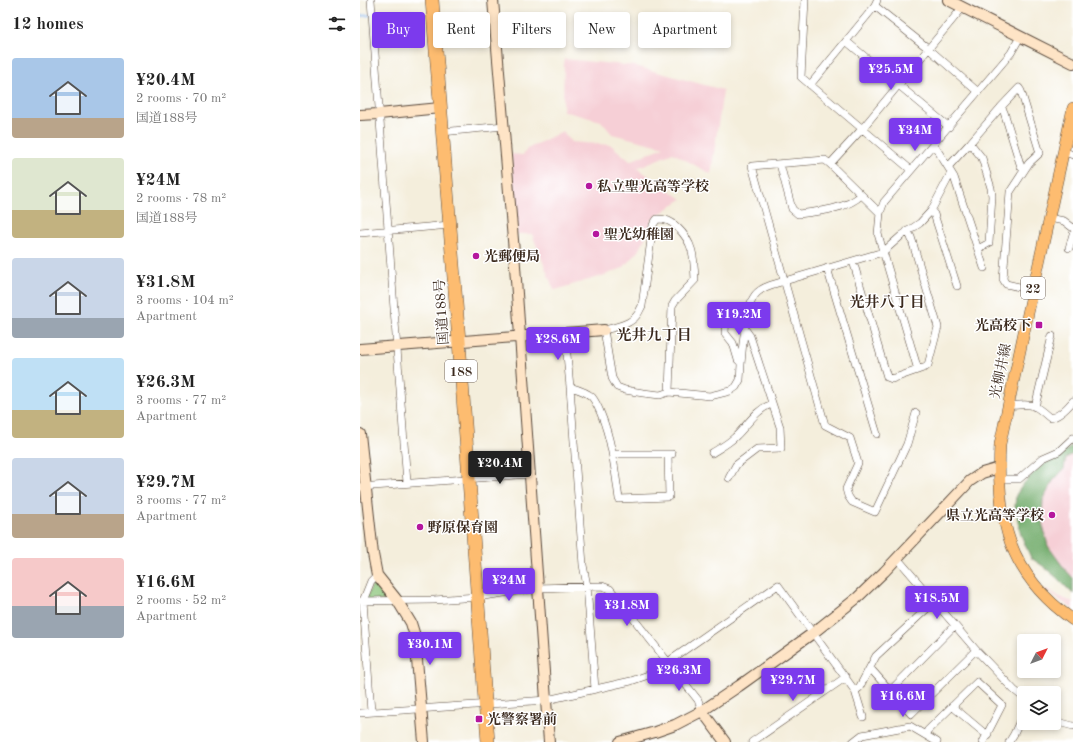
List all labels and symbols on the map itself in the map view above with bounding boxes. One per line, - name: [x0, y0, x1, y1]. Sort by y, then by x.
- pin: ¥25.5M: [858, 57, 924, 91]
- pin: ¥34M: [891, 118, 939, 152]
- place label: 私立聖光高等学校: [597, 179, 709, 194]
- marker: 私立聖光高等学校: [584, 181, 594, 191]
- place label: 聖光幼稚園: [604, 227, 674, 242]
- marker: 聖光幼稚園: [591, 229, 601, 239]
- place label: 光郵便局: [484, 249, 540, 264]
- marker: 光郵便局: [471, 251, 481, 261]
- road number: 22: [1021, 277, 1045, 299]
- street label: 国道188号: [432, 278, 451, 346]
- district label: 光井八丁目: [849, 294, 925, 311]
- pin: ¥19.2M: [706, 302, 772, 336]
- place label: 光高校下: [975, 318, 1031, 333]
- marker: 光高校下: [1034, 320, 1044, 330]
- pin: ¥28.6M: [525, 327, 591, 361]
- district label: 光井九丁目: [616, 327, 692, 344]
- street label: 光柳井線: [987, 342, 1014, 400]
- road number: 188: [445, 360, 477, 382]
- pin: ¥20.4M: [467, 451, 533, 485]
- place label: 県立光高等学校: [946, 508, 1044, 523]
- marker: 県立光高等学校: [1047, 510, 1057, 520]
- place label: 野原保育園: [428, 520, 498, 535]
- marker: 野原保育園: [415, 522, 425, 532]
- pin: ¥24M: [485, 568, 533, 602]
- pin: ¥18.5M: [904, 586, 970, 620]
- pin: ¥31.8M: [594, 593, 660, 627]
- pin: ¥30.1M: [397, 632, 463, 666]
- north arrow: [1017, 634, 1061, 678]
- pin: ¥26.3M: [646, 658, 712, 692]
- pin: ¥29.7M: [760, 668, 826, 702]
- pin: ¥16.6M: [870, 684, 936, 718]
- place label: 光警察署前: [487, 711, 557, 727]
- marker: 光警察署前: [474, 714, 484, 724]

